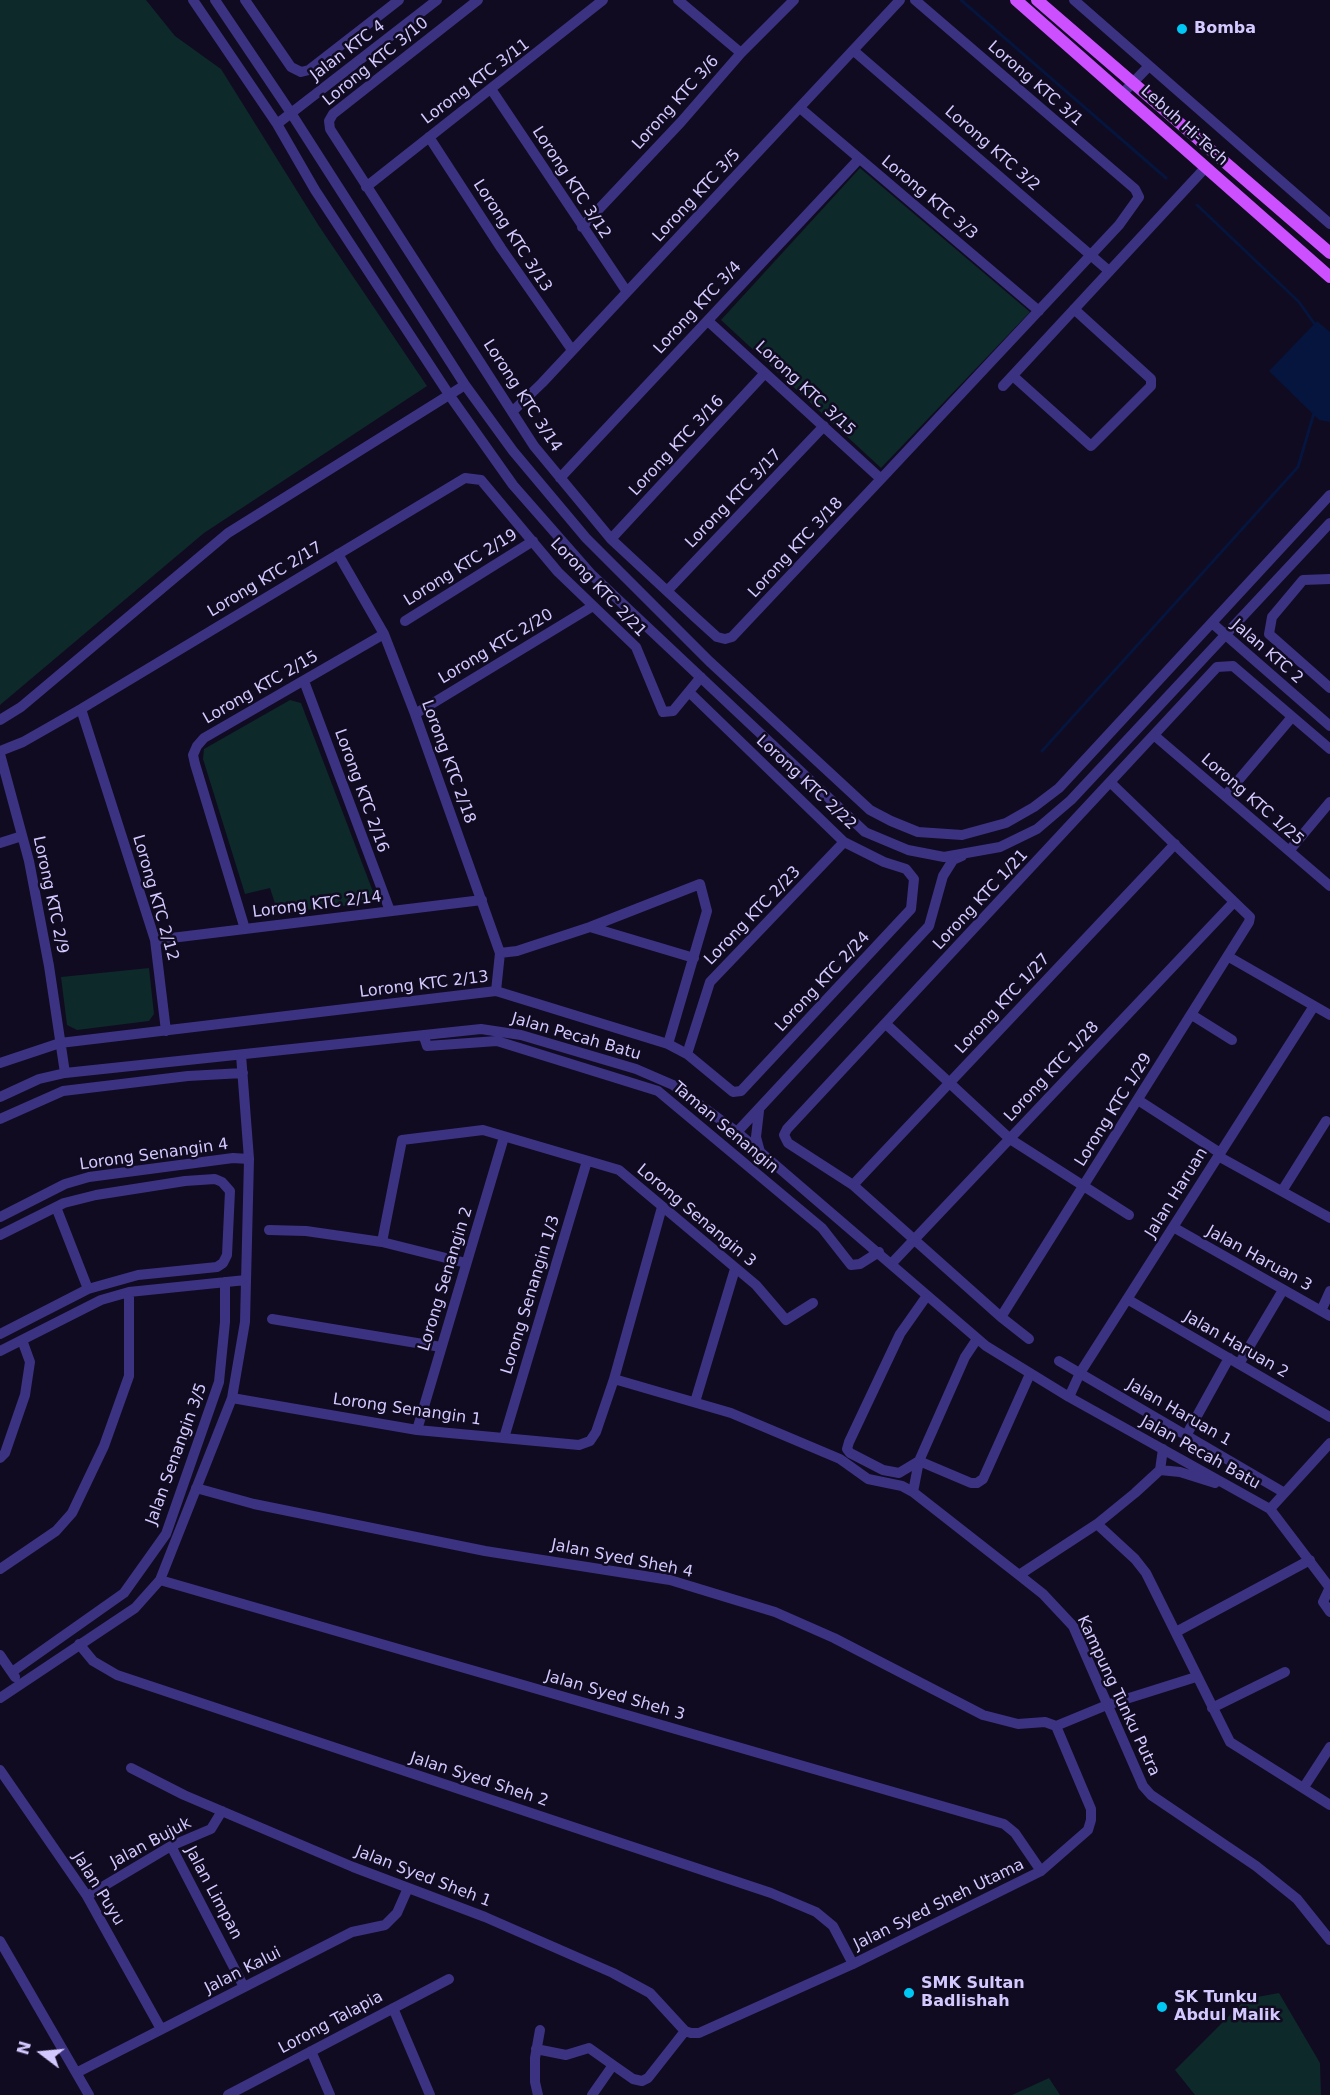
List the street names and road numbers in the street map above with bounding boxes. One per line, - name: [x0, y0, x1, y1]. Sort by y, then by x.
- street label: Lorong KTC 3/10: [319, 14, 433, 110]
- street label: Jalan KTC 4: [307, 17, 389, 85]
- street label: Lorong KTC 3/11: [418, 35, 534, 129]
- street label: Lorong KTC 3/1: [983, 37, 1087, 131]
- street label: Lorong KTC 3/6: [629, 52, 723, 154]
- street label: Lebuh Hi-Tech: [1136, 82, 1232, 170]
- street label: Lorong KTC 3/2: [940, 102, 1044, 196]
- street label: Lorong KTC 3/12: [528, 123, 614, 243]
- street label: Lorong KTC 3/5: [649, 146, 745, 246]
- street label: Lorong KTC 3/3: [877, 152, 981, 244]
- street label: Lorong KTC 3/13: [469, 176, 555, 296]
- street label: Lorong KTC 3/4: [650, 258, 746, 358]
- street label: Lorong KTC 3/14: [479, 336, 565, 456]
- street label: Lorong KTC 3/15: [751, 338, 859, 440]
- street label: Lorong KTC 3/16: [626, 392, 728, 500]
- street label: Lorong KTC 3/17: [682, 446, 786, 552]
- street label: Lorong KTC 3/18: [745, 494, 847, 602]
- street label: Lorong KTC 2/19: [401, 525, 521, 611]
- street label: Lorong KTC 2/21: [546, 535, 650, 641]
- street label: Lorong KTC 2/17: [204, 538, 326, 622]
- street label: Lorong KTC 2/20: [435, 605, 557, 689]
- street label: Jalan KTC 2: [1227, 616, 1307, 688]
- street label: Lorong KTC 2/15: [200, 647, 322, 729]
- street label: Lorong KTC 2/18: [417, 698, 479, 826]
- street label: Lorong KTC 2/16: [330, 727, 392, 855]
- street label: Lorong KTC 2/22: [752, 732, 860, 834]
- street label: Lorong KTC 1/25: [1197, 750, 1307, 850]
- street label: Lorong KTC 2/12: [128, 833, 182, 963]
- street label: Lorong KTC 2/9: [28, 834, 72, 956]
- street label: Lorong KTC 1/21: [930, 846, 1032, 954]
- street label: Lorong KTC 2/23: [701, 863, 805, 969]
- street label: Lorong KTC 2/14: [251, 888, 383, 922]
- street label: Lorong KTC 2/24: [772, 928, 874, 1036]
- street label: Lorong KTC 1/27: [952, 950, 1054, 1058]
- street label: Lorong KTC 2/13: [358, 968, 490, 1002]
- street label: Jalan Pecah Batu: [509, 1009, 643, 1065]
- street label: Lorong KTC 1/28: [1001, 1018, 1103, 1126]
- street label: Lorong KTC 1/29: [1071, 1050, 1157, 1170]
- street label: Taman Senangin: [668, 1078, 782, 1178]
- street label: Lorong Senangin 4: [78, 1135, 230, 1175]
- street label: Jalan Haruan: [1142, 1144, 1212, 1242]
- street label: Lorong Senangin 3: [632, 1160, 760, 1272]
- street label: Lorong Senangin 2: [415, 1205, 477, 1353]
- street label: Lorong Senangin 1/3: [498, 1213, 564, 1377]
- street label: Jalan Haruan 3: [1203, 1222, 1315, 1296]
- street label: Jalan Haruan 2: [1180, 1307, 1292, 1383]
- street label: Jalan Haruan 1: [1123, 1375, 1235, 1451]
- street label: Jalan Senangin 3/5: [142, 1380, 212, 1528]
- street label: Lorong Senangin 1: [331, 1390, 483, 1430]
- street label: Jalan Pecah Batu: [1137, 1412, 1263, 1494]
- street label: Jalan Syed Sheh 4: [549, 1536, 695, 1582]
- street label: Kampung Tunku Putra: [1072, 1613, 1164, 1779]
- street label: Jalan Syed Sheh 3: [543, 1667, 687, 1725]
- street label: Jalan Syed Sheh 2: [407, 1749, 551, 1811]
- street label: Jalan Bujuk: [107, 1814, 195, 1872]
- street label: Jalan Syed Sheh 1: [352, 1842, 494, 1912]
- street label: Jalan Limpan: [180, 1843, 246, 1943]
- street label: Jalan Puyu: [68, 1849, 128, 1929]
- street label: Jalan Syed Sheh Utama: [851, 1855, 1027, 1955]
- street label: Jalan Kalui: [202, 1944, 284, 1998]
- street label: Lorong Talapia: [276, 1987, 386, 2059]

